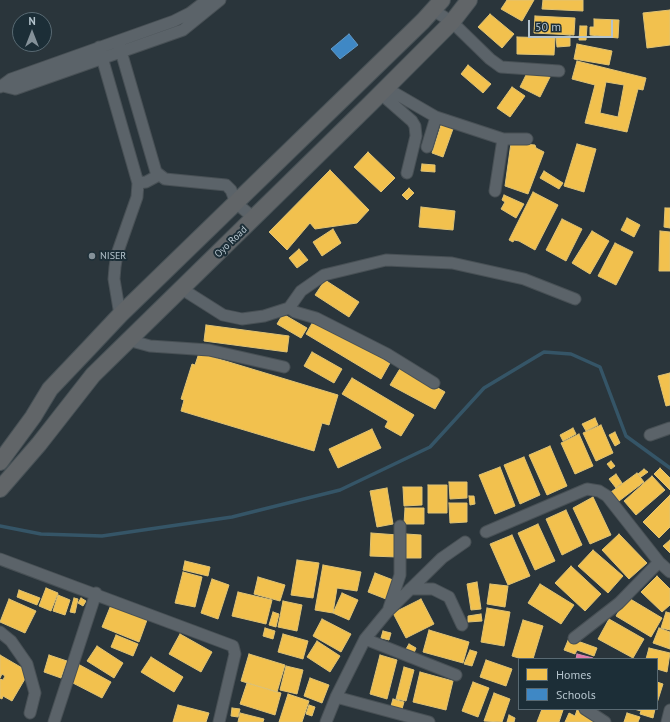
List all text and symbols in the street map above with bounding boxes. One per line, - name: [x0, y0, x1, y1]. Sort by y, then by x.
- north arrow: [12, 12, 52, 52]
- scale bar: [530, 12, 615, 38]
- text: N: [28, 14, 36, 28]
- text: 50 m: [535, 19, 561, 34]
- street label: Oyo Road: [212, 224, 250, 260]
- place label: NISER: [100, 250, 126, 262]
- marker: NISER: [87, 251, 97, 261]
- legend: [518, 658, 658, 710]
- text: Homes: [556, 667, 591, 682]
- text: Schools: [556, 687, 596, 702]

